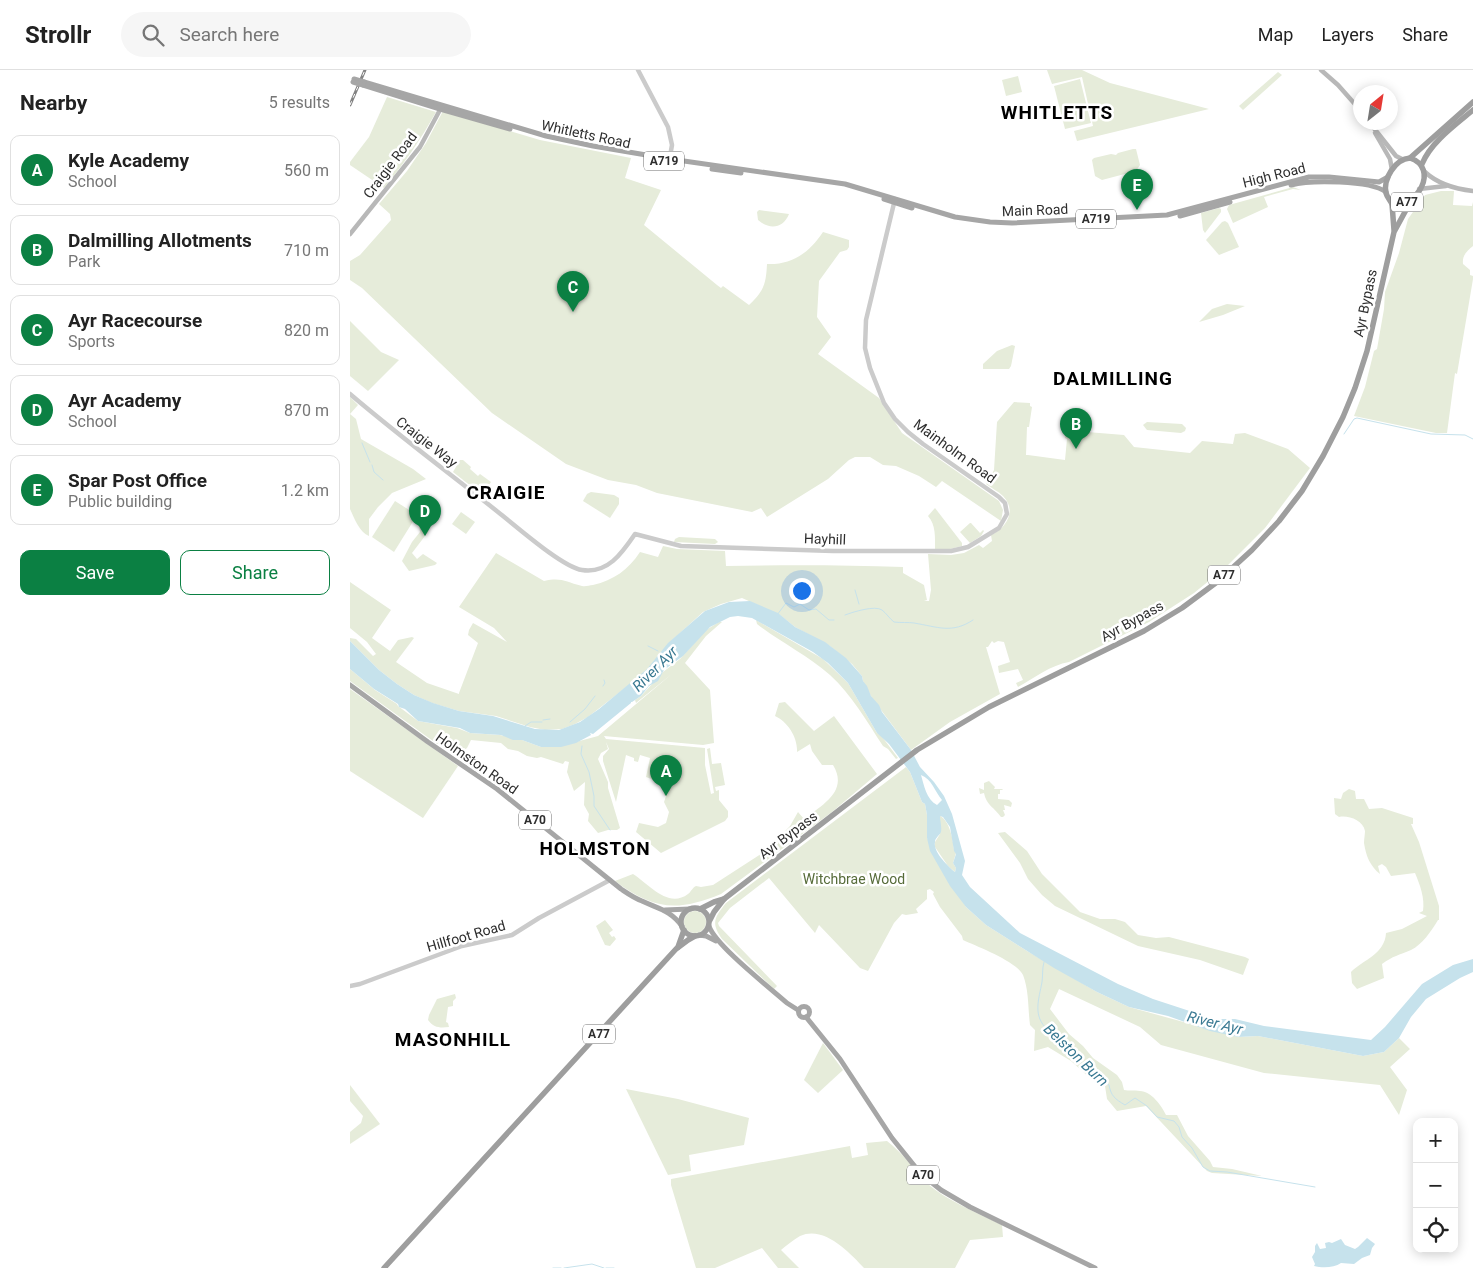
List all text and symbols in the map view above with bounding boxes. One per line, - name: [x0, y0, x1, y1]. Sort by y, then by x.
- search box: [121, 12, 471, 57]
- text: Strollr: [25, 21, 91, 49]
- icon: search: [139, 21, 167, 49]
- text: Search here: [179, 23, 279, 46]
- text: Map: [1258, 24, 1293, 45]
- text: Layers: [1321, 24, 1374, 45]
- text: Share: [1402, 24, 1448, 45]
- north arrow: [1353, 85, 1398, 130]
- text: Nearby: [20, 91, 87, 115]
- text: 5 results: [269, 93, 330, 112]
- district label: WHITLETTS: [1001, 101, 1113, 124]
- street label: Whitletts Road: [540, 117, 632, 151]
- street label: Craigie Road: [360, 129, 420, 201]
- text: Kyle Academy: [68, 149, 189, 172]
- road number: A719: [644, 152, 684, 170]
- street label: High Road: [1241, 159, 1307, 191]
- text: A: [32, 161, 42, 180]
- text: 560 m: [284, 161, 329, 180]
- pin: E: [1121, 169, 1153, 210]
- text: School: [68, 172, 117, 191]
- road number: A77: [1391, 192, 1423, 212]
- street label: Main Road: [1001, 201, 1069, 219]
- road number: A719: [1076, 210, 1116, 228]
- text: Dalmilling Allotments: [68, 229, 252, 252]
- text: B: [32, 241, 42, 260]
- text: 710 m: [284, 241, 329, 260]
- text: Park: [68, 252, 100, 271]
- street label: Ayr Bypass: [1350, 268, 1380, 338]
- pin: C: [557, 271, 589, 312]
- text: Ayr Racecourse: [68, 309, 202, 332]
- text: C: [32, 321, 42, 340]
- text: 820 m: [284, 321, 329, 340]
- text: Sports: [68, 332, 115, 351]
- district label: DALMILLING: [1053, 367, 1173, 390]
- text: Ayr Academy: [68, 389, 181, 412]
- text: D: [32, 401, 42, 420]
- text: 870 m: [284, 401, 329, 420]
- pin: B: [1060, 408, 1092, 449]
- text: School: [68, 412, 117, 431]
- street label: Craigie Way: [393, 413, 461, 471]
- street label: Mainholm Road: [911, 416, 999, 486]
- text: Spar Post Office: [68, 469, 207, 492]
- text: E: [33, 481, 42, 500]
- text: 1.2 km: [281, 481, 329, 500]
- district label: CRAIGIE: [466, 481, 546, 504]
- text: Public building: [68, 492, 172, 511]
- pin: D: [409, 495, 441, 536]
- street label: Hayhill: [804, 530, 846, 548]
- button: Save: [20, 550, 170, 595]
- button: Share: [180, 550, 330, 595]
- road number: A77: [1208, 566, 1240, 584]
- your location: [789, 578, 815, 604]
- street label: Ayr Bypass: [1098, 597, 1166, 645]
- water label: River Ayr: [629, 642, 682, 695]
- street label: Holmston Road: [433, 729, 521, 797]
- pin: A: [650, 755, 682, 796]
- street label: Ayr Bypass: [756, 808, 820, 862]
- road number: A70: [519, 810, 551, 830]
- district label: HOLMSTON: [539, 837, 651, 860]
- park label: Witchbrae Wood: [803, 871, 905, 887]
- street label: Hillfoot Road: [425, 917, 507, 955]
- water label: River Ayr: [1185, 1007, 1246, 1039]
- water label: Belston Burn: [1040, 1020, 1112, 1090]
- road number: A77: [583, 1024, 615, 1044]
- district label: MASONHILL: [395, 1028, 511, 1051]
- map controls: [1413, 1118, 1458, 1253]
- button: +: [1413, 1118, 1458, 1163]
- button: −: [1413, 1163, 1458, 1208]
- road number: A70: [907, 1166, 939, 1184]
- button: locate: [1413, 1208, 1458, 1253]

